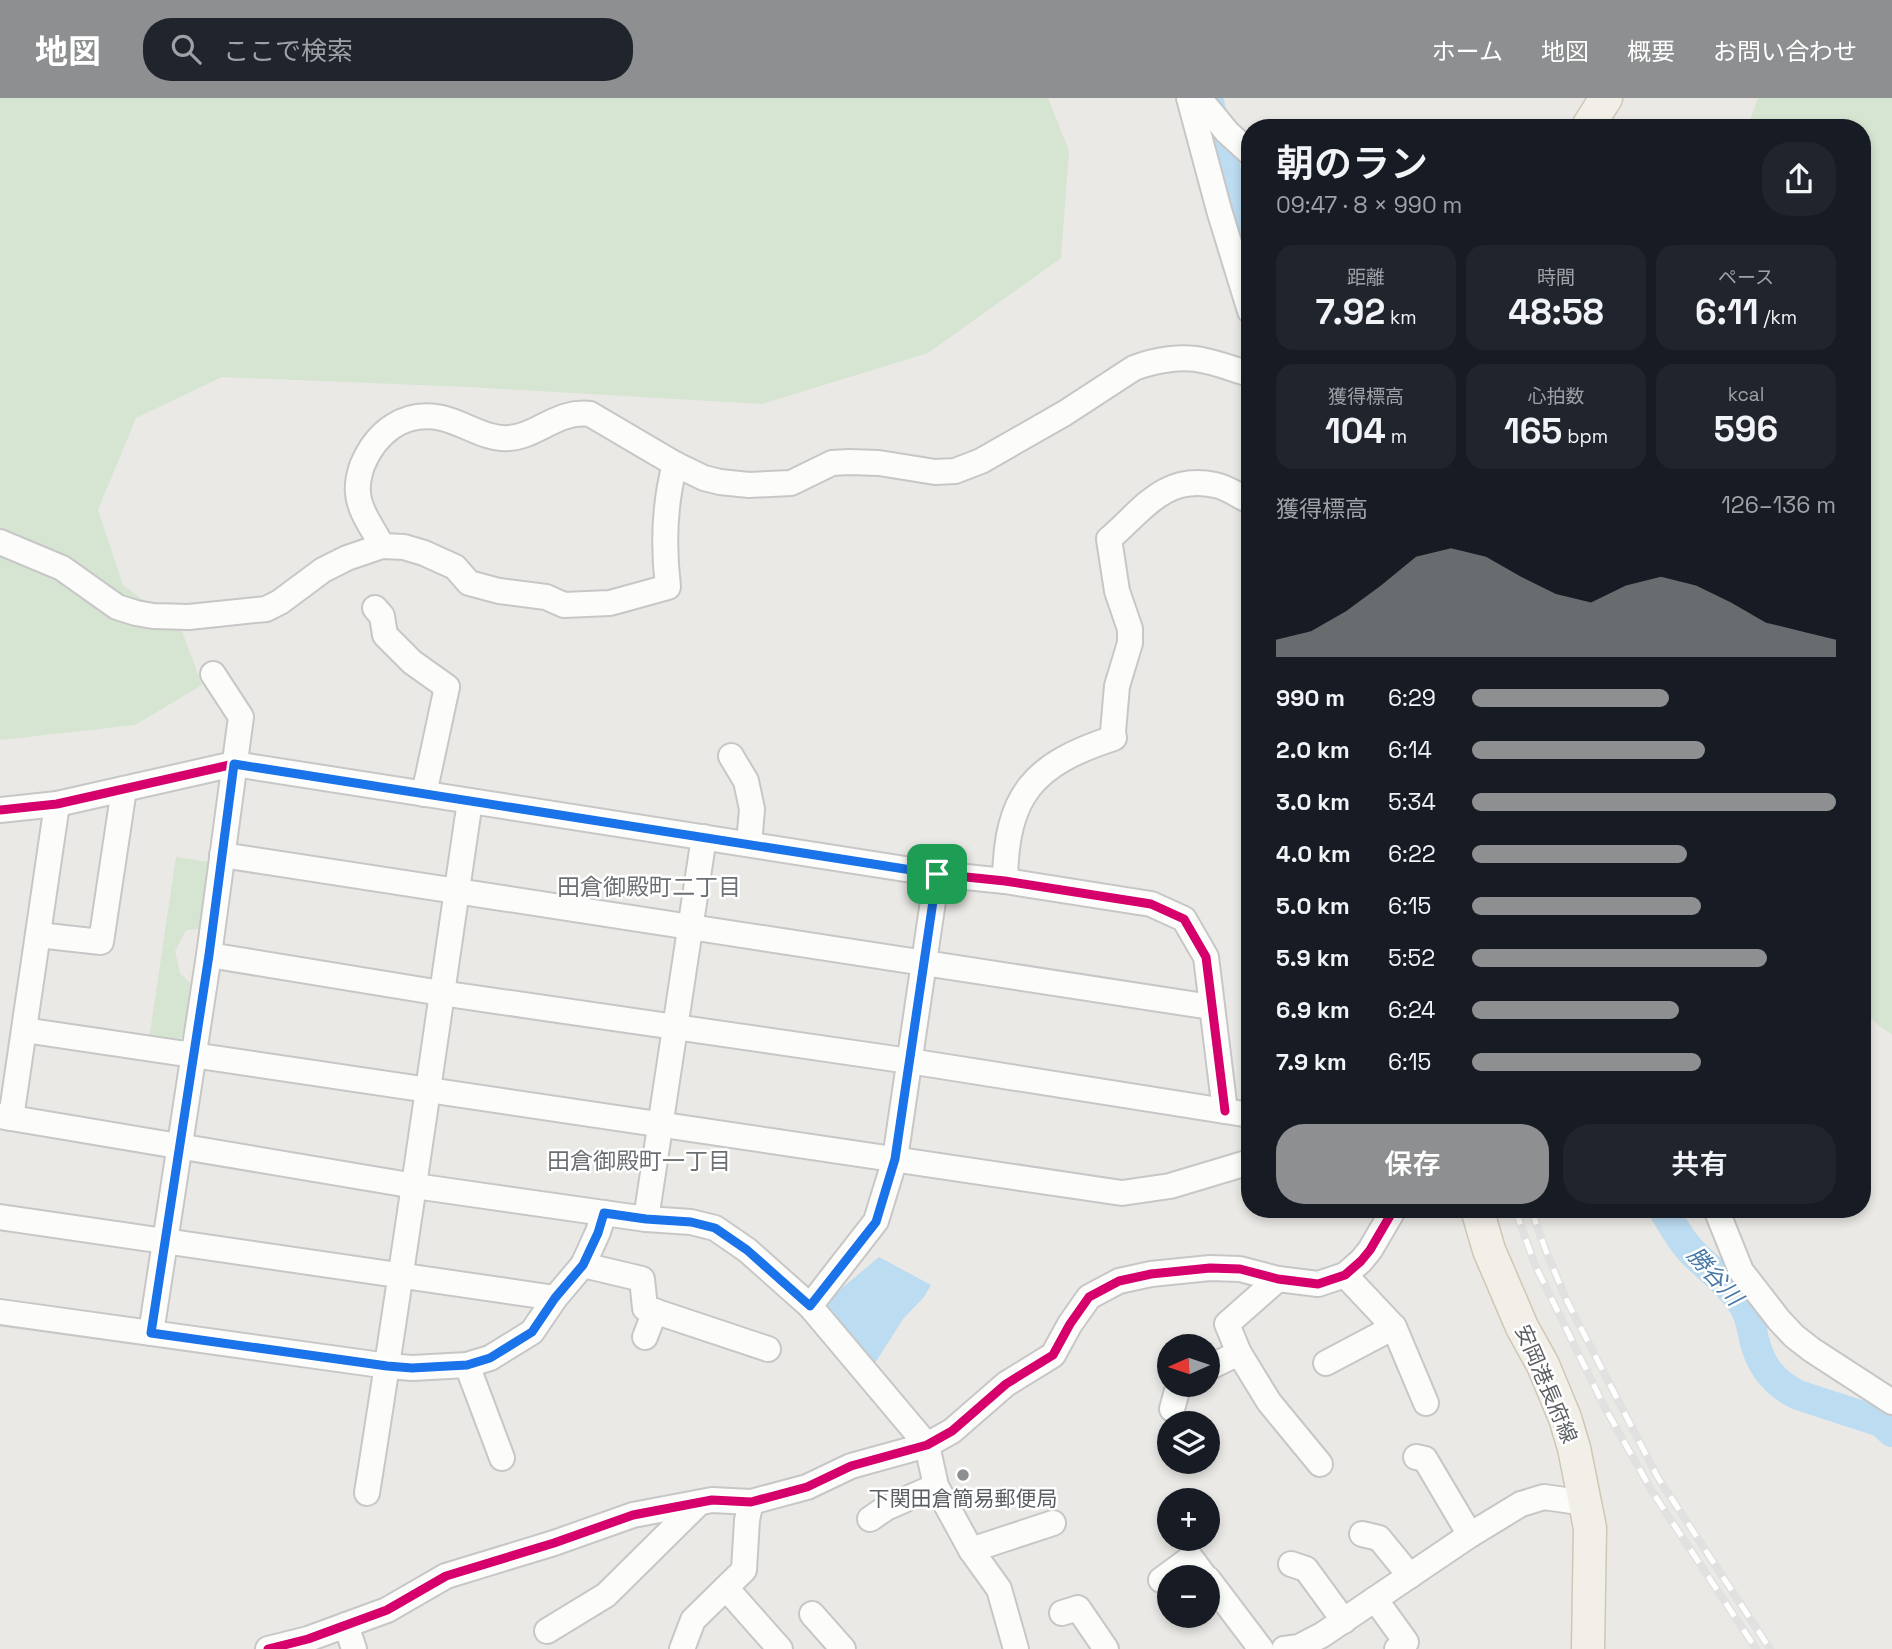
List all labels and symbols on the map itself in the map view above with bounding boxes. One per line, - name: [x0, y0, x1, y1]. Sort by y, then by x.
- pin: [907, 844, 967, 904]
- district label: 田倉御殿町二丁目: [557, 872, 741, 902]
- district label: 田倉御殿町一丁目: [547, 1146, 731, 1176]
- water label: 勝谷川: [1681, 1240, 1751, 1314]
- street label: 安岡港長府線: [1509, 1321, 1584, 1447]
- north arrow: [1157, 1334, 1220, 1396]
- marker: 下関田倉簡易郵便局: [955, 1467, 971, 1483]
- place label: 下関田倉簡易郵便局: [869, 1485, 1058, 1512]

